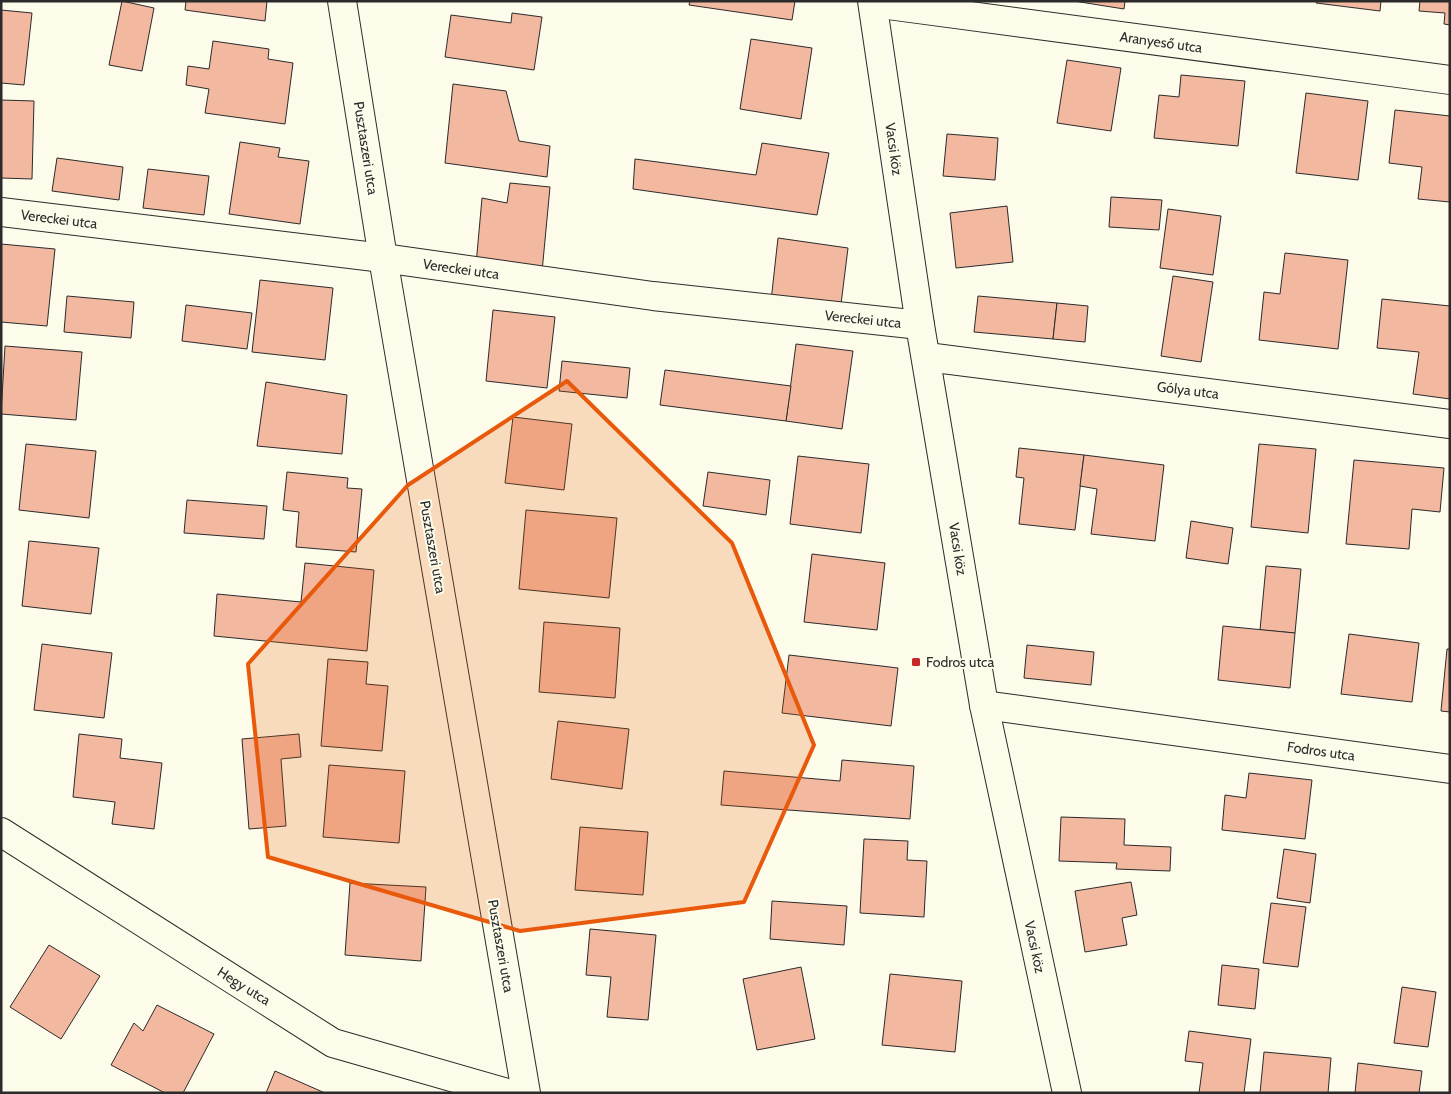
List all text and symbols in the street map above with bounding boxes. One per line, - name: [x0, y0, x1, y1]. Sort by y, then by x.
- street label: Aranyeső utca: [1119, 27, 1204, 57]
- street label: Pusztaszeri utca: [350, 100, 382, 196]
- street label: Vacsi köz: [881, 121, 907, 177]
- street label: Vereckei utca: [20, 205, 99, 233]
- street label: Vereckei utca: [422, 255, 501, 283]
- street label: Vereckei utca: [824, 306, 902, 332]
- street label: Gólya utca: [1156, 377, 1220, 403]
- street label: Pusztaszeri utca: [416, 499, 450, 595]
- street label: Vacsi köz: [945, 521, 971, 577]
- place label: Fodros utca: [926, 653, 994, 671]
- marker: Fodros utca: [910, 656, 922, 668]
- street label: Fodros utca: [1286, 737, 1356, 765]
- street label: Pusztaszeri utca: [484, 898, 518, 994]
- street label: Vacsi köz: [1021, 919, 1049, 975]
- street label: Hegy utca: [214, 963, 274, 1009]

